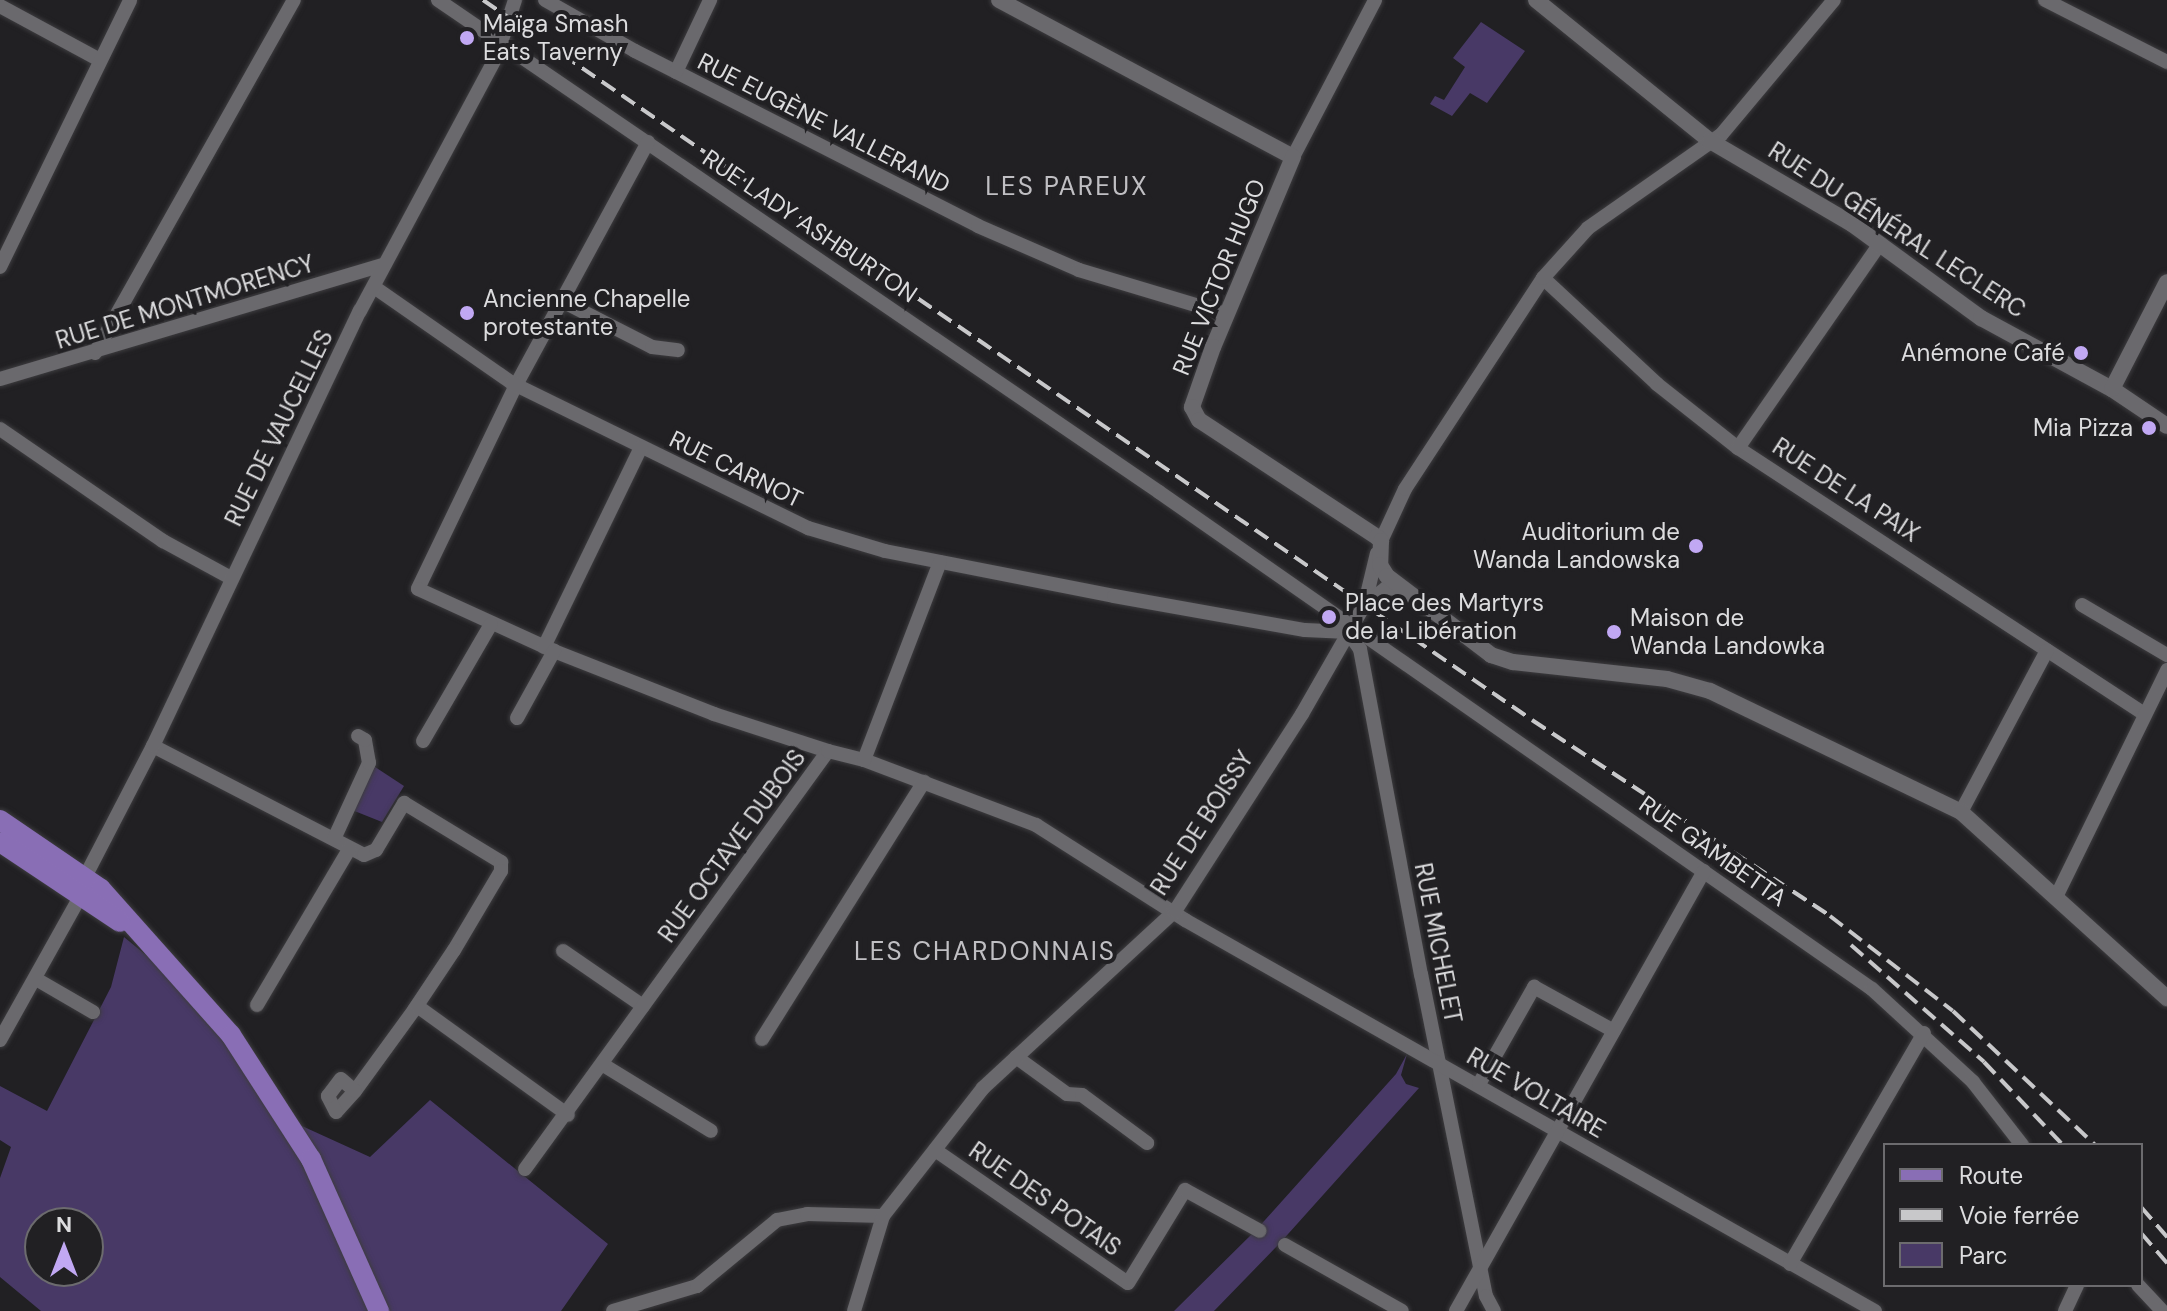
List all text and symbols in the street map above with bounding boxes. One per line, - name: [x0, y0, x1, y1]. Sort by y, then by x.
- place label: Maïga Smash Eats Taverny: [483, 10, 629, 66]
- marker: Maïga Smash Eats Taverny: [458, 29, 476, 47]
- street label: RUE EUGÈNE VALLERAND: [693, 47, 955, 199]
- street label: RUE DU GÉNÉRAL LECLERC: [1763, 136, 2031, 324]
- street label: RUE LADY ASHBURTON: [697, 143, 923, 309]
- district label: LES PAREUX: [985, 171, 1149, 203]
- street label: RUE VICTOR HUGO: [1166, 175, 1272, 379]
- street label: RUE DE MONTMORENCY: [52, 249, 318, 355]
- place label: Ancienne Chapelle protestante: [483, 285, 690, 341]
- marker: Ancienne Chapelle protestante: [458, 304, 476, 322]
- street label: RUE DE VAUCELLES: [219, 325, 339, 531]
- place label: Anémone Café: [1901, 339, 2065, 367]
- marker: Anémone Café: [2072, 344, 2090, 362]
- place label: Mia Pizza: [2033, 414, 2133, 442]
- marker: Mia Pizza: [2140, 419, 2158, 437]
- street label: RUE CARNOT: [665, 424, 807, 514]
- street label: RUE DE LA PAIX: [1767, 432, 1925, 548]
- place label: Auditorium de Wanda Landowska: [1473, 518, 1680, 574]
- marker: Auditorium de Wanda Landowska: [1687, 537, 1705, 555]
- place label: Place des Martyrs de la Libération: [1345, 589, 1544, 645]
- place label: Maison de Wanda Landowka: [1630, 604, 1825, 660]
- marker: Place des Martyrs de la Libération: [1320, 608, 1338, 626]
- marker: Maison de Wanda Landowka: [1605, 623, 1623, 641]
- street label: RUE OCTAVE DUBOIS: [652, 744, 812, 948]
- street label: RUE DE BOISSY: [1145, 746, 1259, 900]
- street label: RUE GAMBETTA: [1634, 790, 1792, 912]
- street label: RUE MICHELET: [1408, 860, 1468, 1026]
- district label: LES CHARDONNAIS: [854, 936, 1116, 968]
- street label: RUE VOLTAIRE: [1462, 1042, 1610, 1144]
- street label: RUE DES POTAIS: [963, 1136, 1127, 1262]
- legend: [1883, 1143, 2143, 1287]
- text: Route: [1959, 1160, 2023, 1191]
- text: Voie ferrée: [1959, 1200, 2079, 1231]
- north arrow: [24, 1207, 104, 1287]
- text: N: [56, 1210, 72, 1239]
- text: Parc: [1959, 1240, 2008, 1271]

